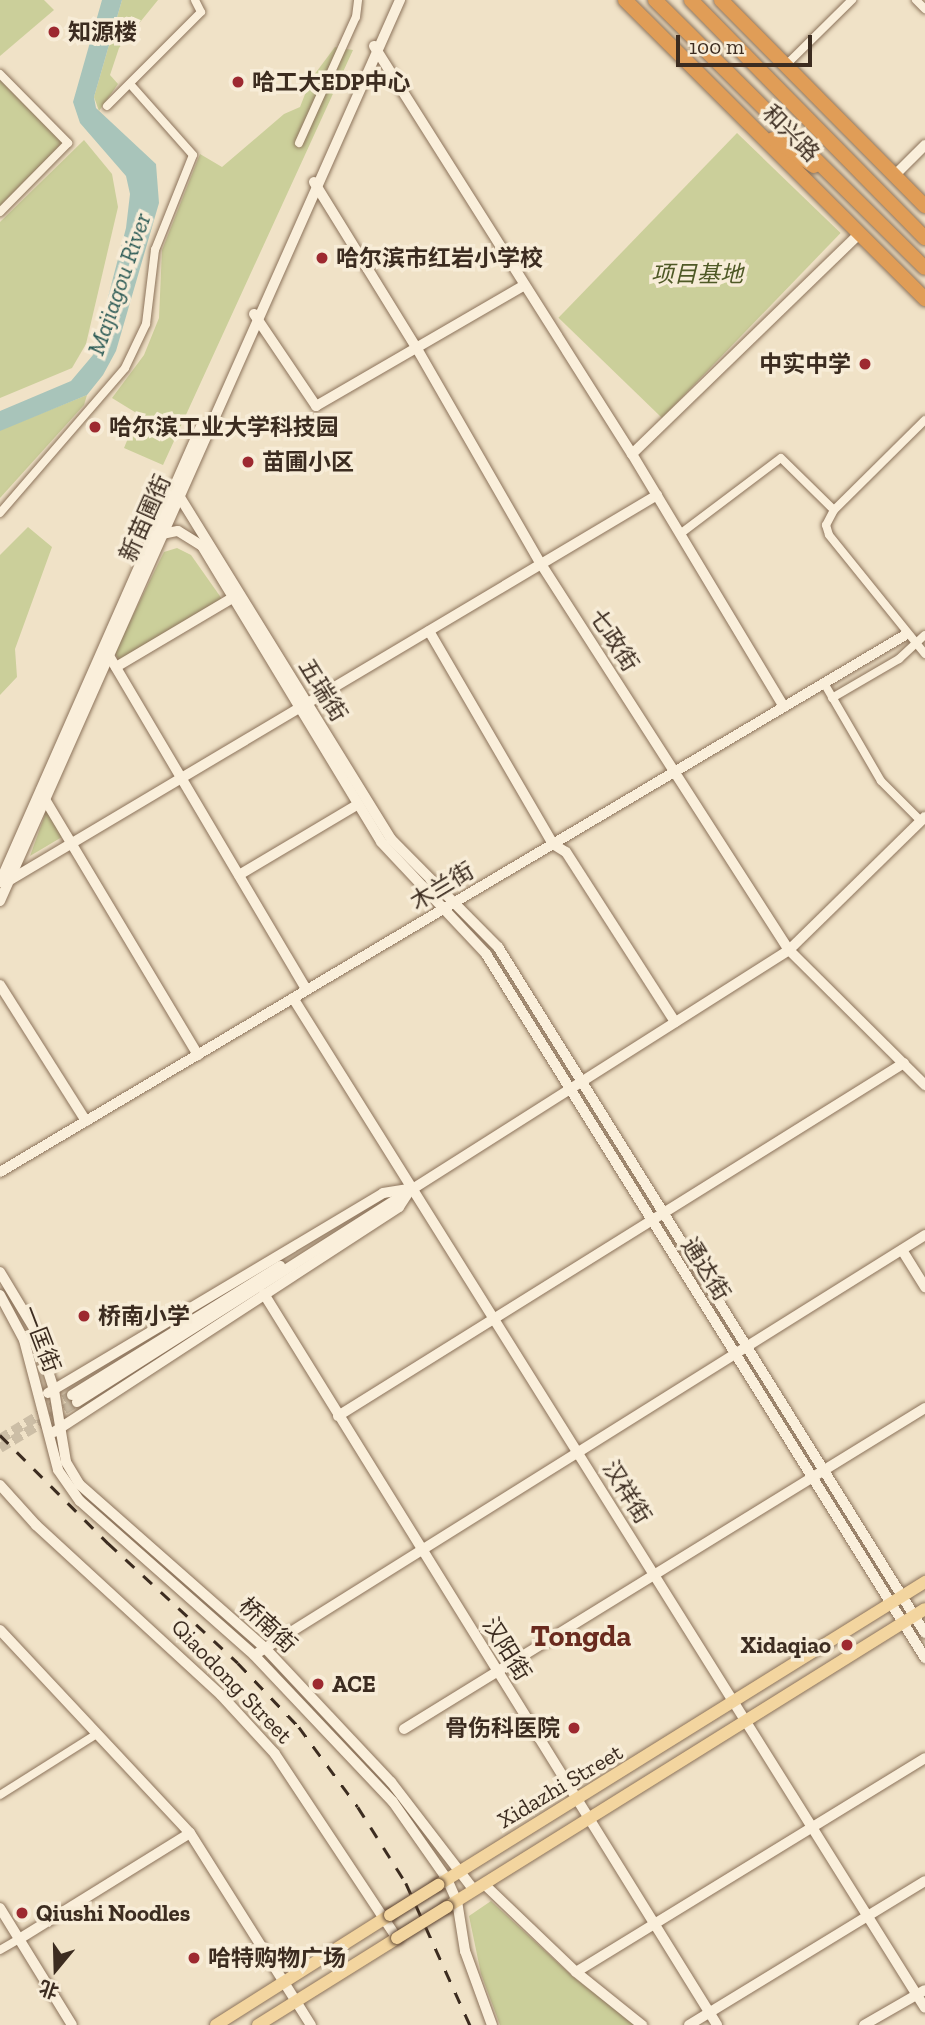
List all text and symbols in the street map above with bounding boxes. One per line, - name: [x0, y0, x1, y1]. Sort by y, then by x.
- place label: 知源楼: [68, 18, 137, 46]
- scale bar: [680, 21, 816, 65]
- marker: 知源楼: [46, 24, 62, 40]
- text: 100 m: [689, 34, 744, 59]
- place label: 哈工大EDP中心: [252, 68, 410, 96]
- marker: 哈工大EDP中心: [230, 74, 246, 90]
- street label: 和兴路: [757, 99, 825, 167]
- water label: Majiagou River: [81, 209, 157, 359]
- place label: 哈尔滨市红岩小学校: [336, 244, 543, 272]
- marker: 哈尔滨市红岩小学校: [314, 250, 330, 266]
- park label: 项目基地: [651, 260, 743, 288]
- place label: 中实中学: [759, 350, 851, 378]
- marker: 中实中学: [857, 356, 873, 372]
- place label: 哈尔滨工业大学科技园: [109, 413, 339, 441]
- marker: 哈尔滨工业大学科技园: [87, 419, 103, 435]
- place label: 苗圃小区: [262, 448, 354, 476]
- marker: 苗圃小区: [240, 454, 256, 470]
- street label: 新苗圃街: [114, 470, 176, 566]
- street label: 七政街: [584, 604, 644, 676]
- street label: 五瑞街: [293, 653, 353, 727]
- street label: 木兰街: [405, 856, 479, 916]
- street label: 通达街: [676, 1232, 736, 1306]
- street label: 一匡街: [16, 1302, 66, 1376]
- place label: 桥南小学: [98, 1302, 190, 1330]
- marker: 桥南小学: [76, 1308, 92, 1324]
- street label: 汉祥街: [597, 1455, 657, 1529]
- street label: 桥南街: [233, 1591, 303, 1659]
- street label: 汉阳街: [477, 1612, 537, 1686]
- street label: Qiaodong Street: [166, 1613, 298, 1749]
- district label: Tongda: [530, 1618, 632, 1654]
- place label: Xidaqiao: [741, 1631, 831, 1659]
- marker: Xidaqiao: [837, 1635, 857, 1655]
- place label: ACE: [332, 1670, 376, 1698]
- marker: ACE: [310, 1676, 326, 1692]
- place label: 骨伤科医院: [445, 1714, 560, 1742]
- marker: 骨伤科医院: [566, 1720, 582, 1736]
- street label: Xidazhi Street: [493, 1738, 627, 1834]
- place label: Qiushi Noodles: [36, 1899, 190, 1927]
- marker: Qiushi Noodles: [14, 1905, 30, 1921]
- north arrow: [21, 1934, 91, 2004]
- place label: 哈特购物广场: [208, 1944, 346, 1972]
- marker: 哈特购物广场: [186, 1950, 202, 1966]
- text: 北: [36, 1975, 62, 2003]

